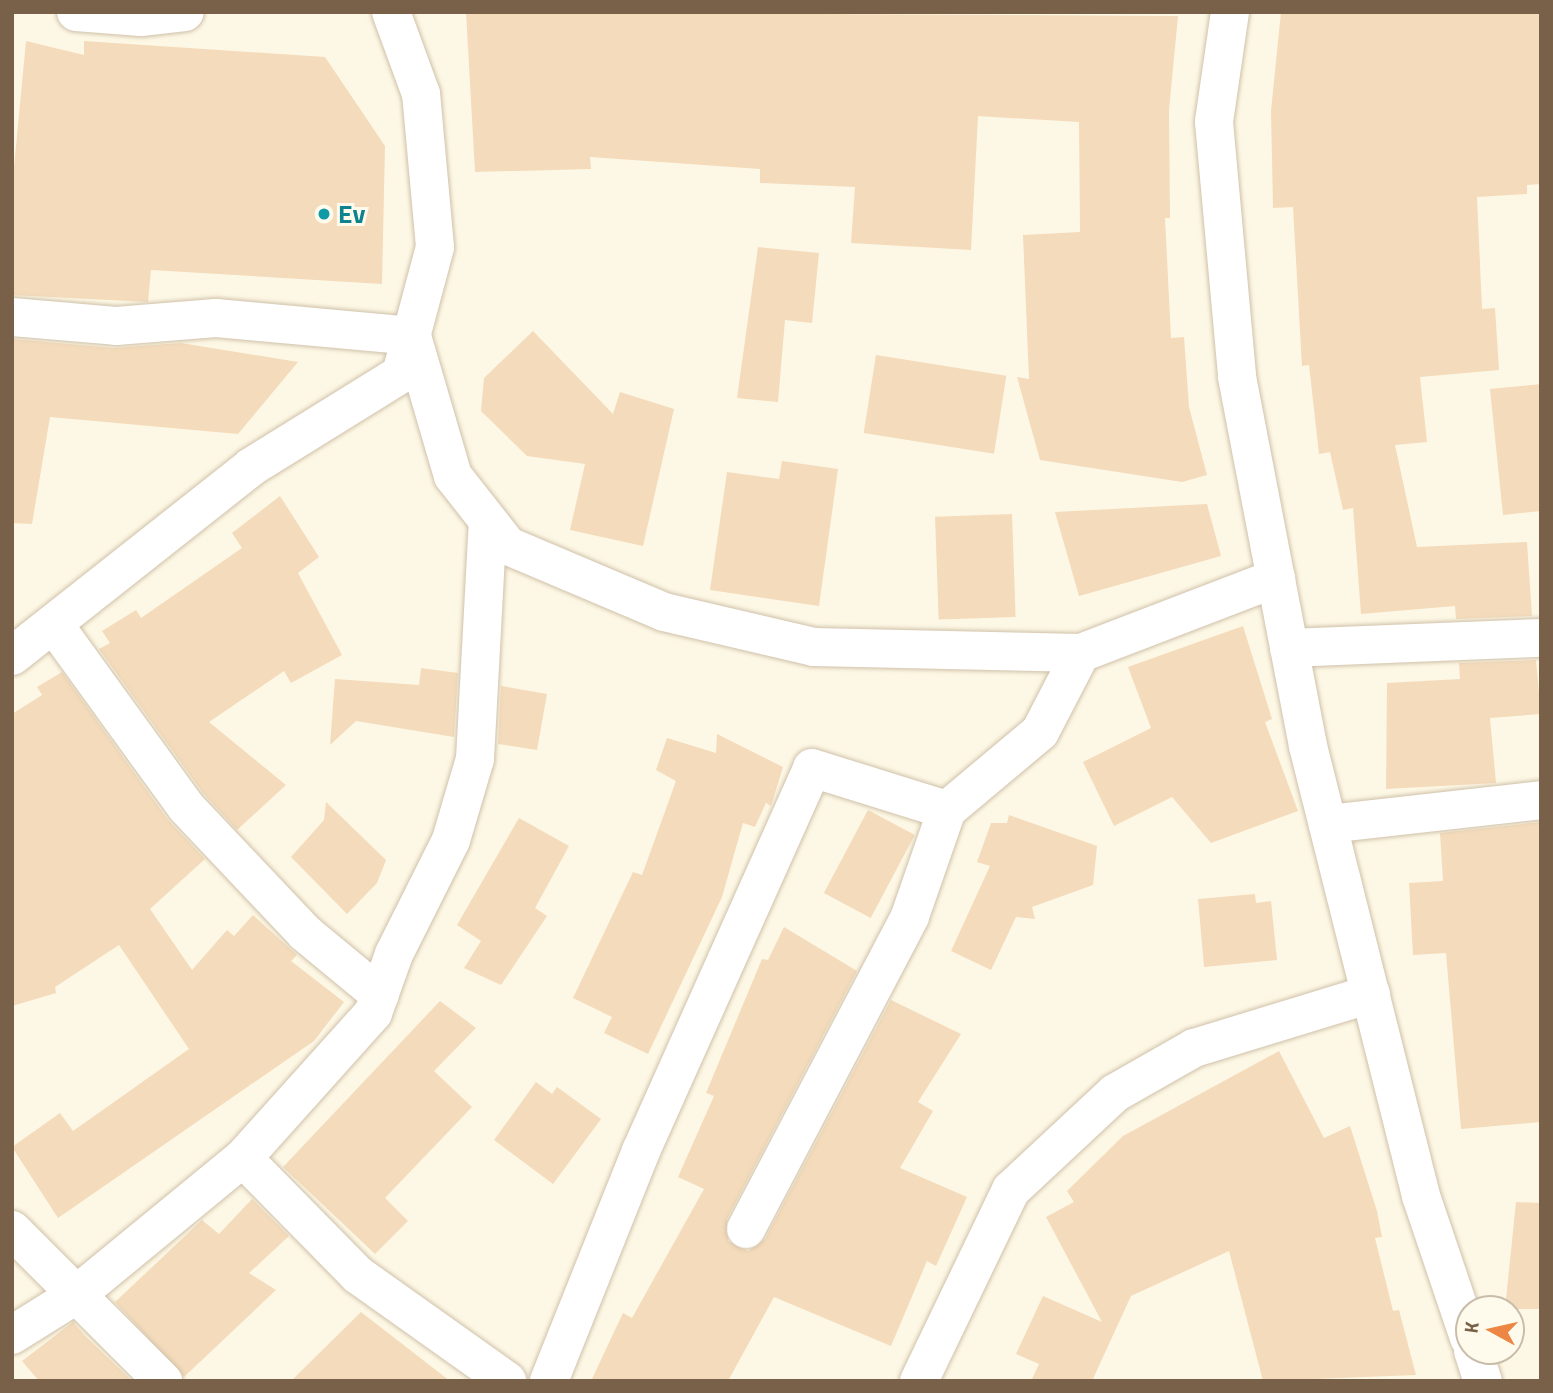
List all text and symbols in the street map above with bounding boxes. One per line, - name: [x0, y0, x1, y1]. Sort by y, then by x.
- place label: Ev: [338, 198, 365, 230]
- marker: Ev: [316, 206, 332, 222]
- north arrow: [1455, 1295, 1525, 1365]
- text: K: [1456, 1320, 1486, 1335]

